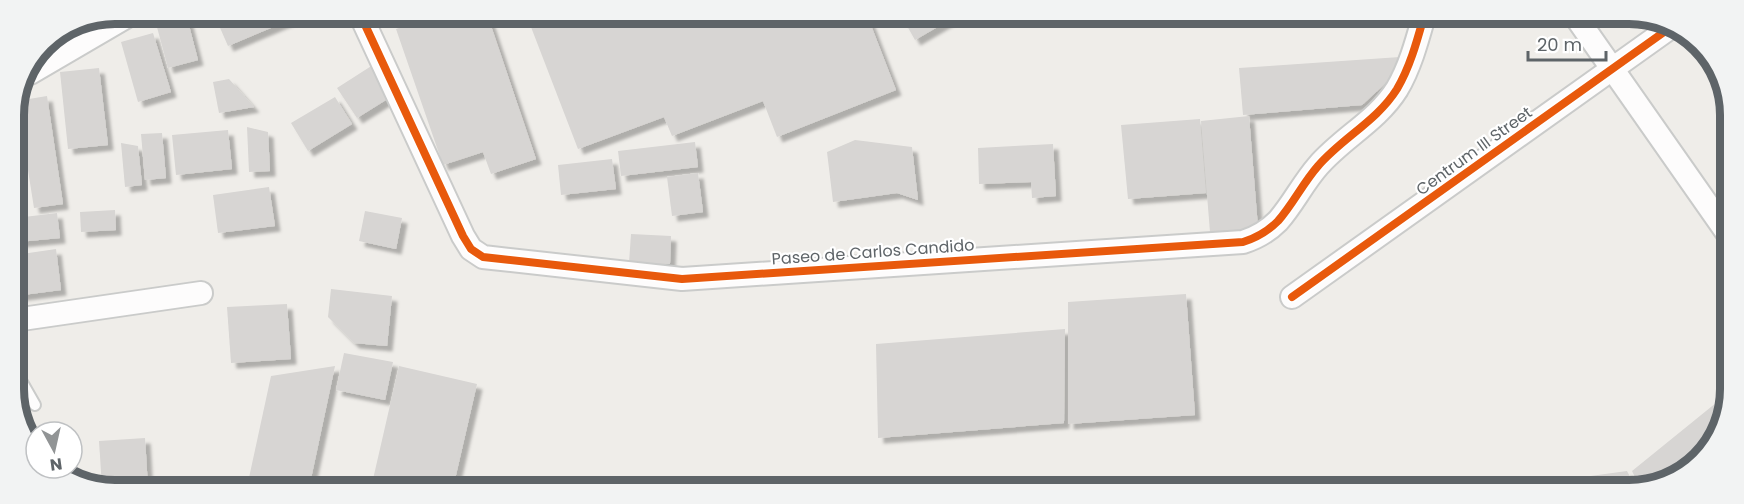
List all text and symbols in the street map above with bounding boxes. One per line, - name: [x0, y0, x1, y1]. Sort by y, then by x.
- scale bar: [1528, 24, 1606, 62]
- text: 20 m: [1537, 32, 1582, 57]
- street label: Centrum III Street: [1411, 101, 1537, 201]
- street label: Paseo de Carlos Candido: [771, 233, 975, 271]
- north arrow: [24, 420, 84, 480]
- text: N: [48, 452, 64, 477]

